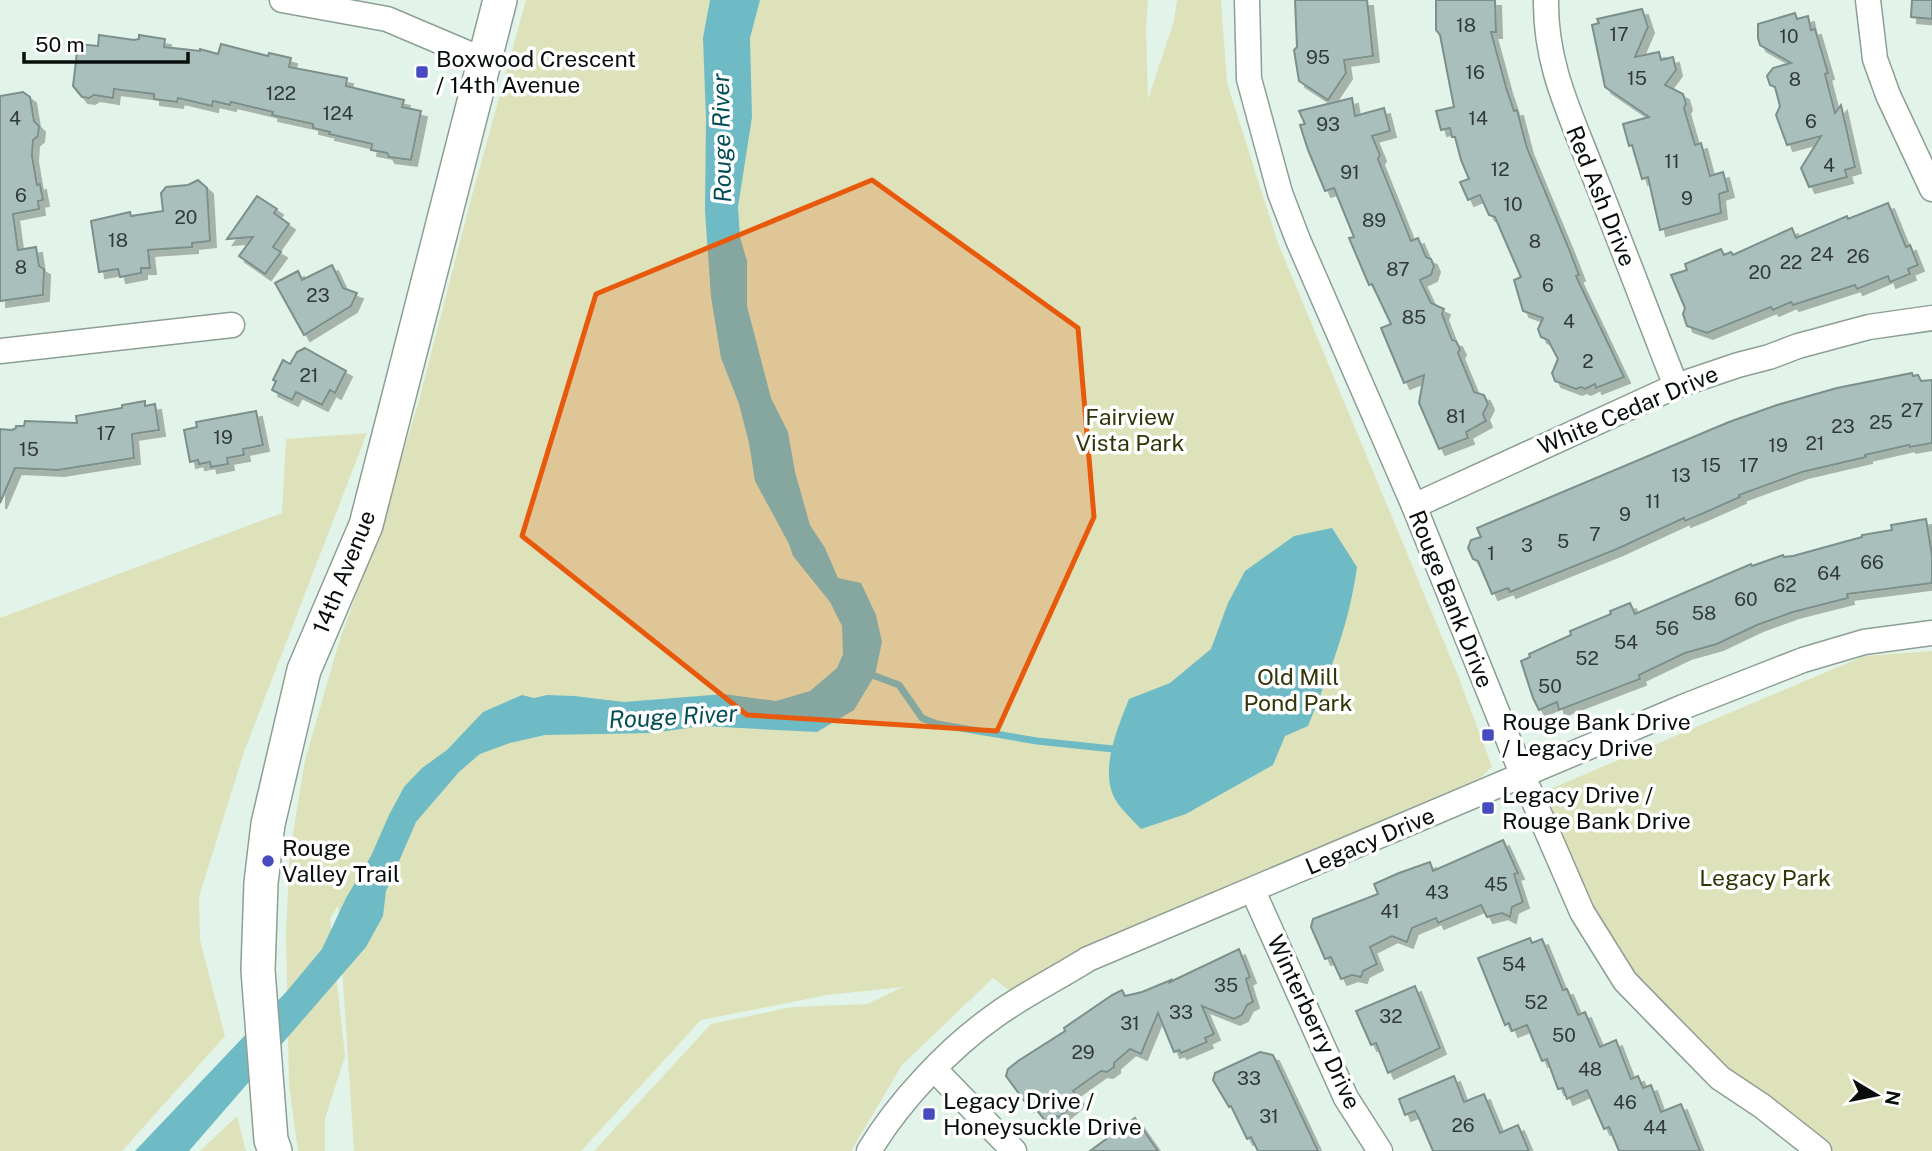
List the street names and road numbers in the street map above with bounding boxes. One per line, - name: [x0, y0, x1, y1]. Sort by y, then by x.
- street label: Red Ash Drive: [1561, 122, 1642, 270]
- street label: White Cedar Drive: [1534, 359, 1722, 460]
- street label: 14th Avenue: [307, 506, 381, 637]
- street label: Rouge Bank Drive: [1404, 506, 1499, 691]
- street label: Legacy Drive: [1301, 801, 1438, 880]
- street label: Winterberry Drive: [1262, 930, 1367, 1113]

